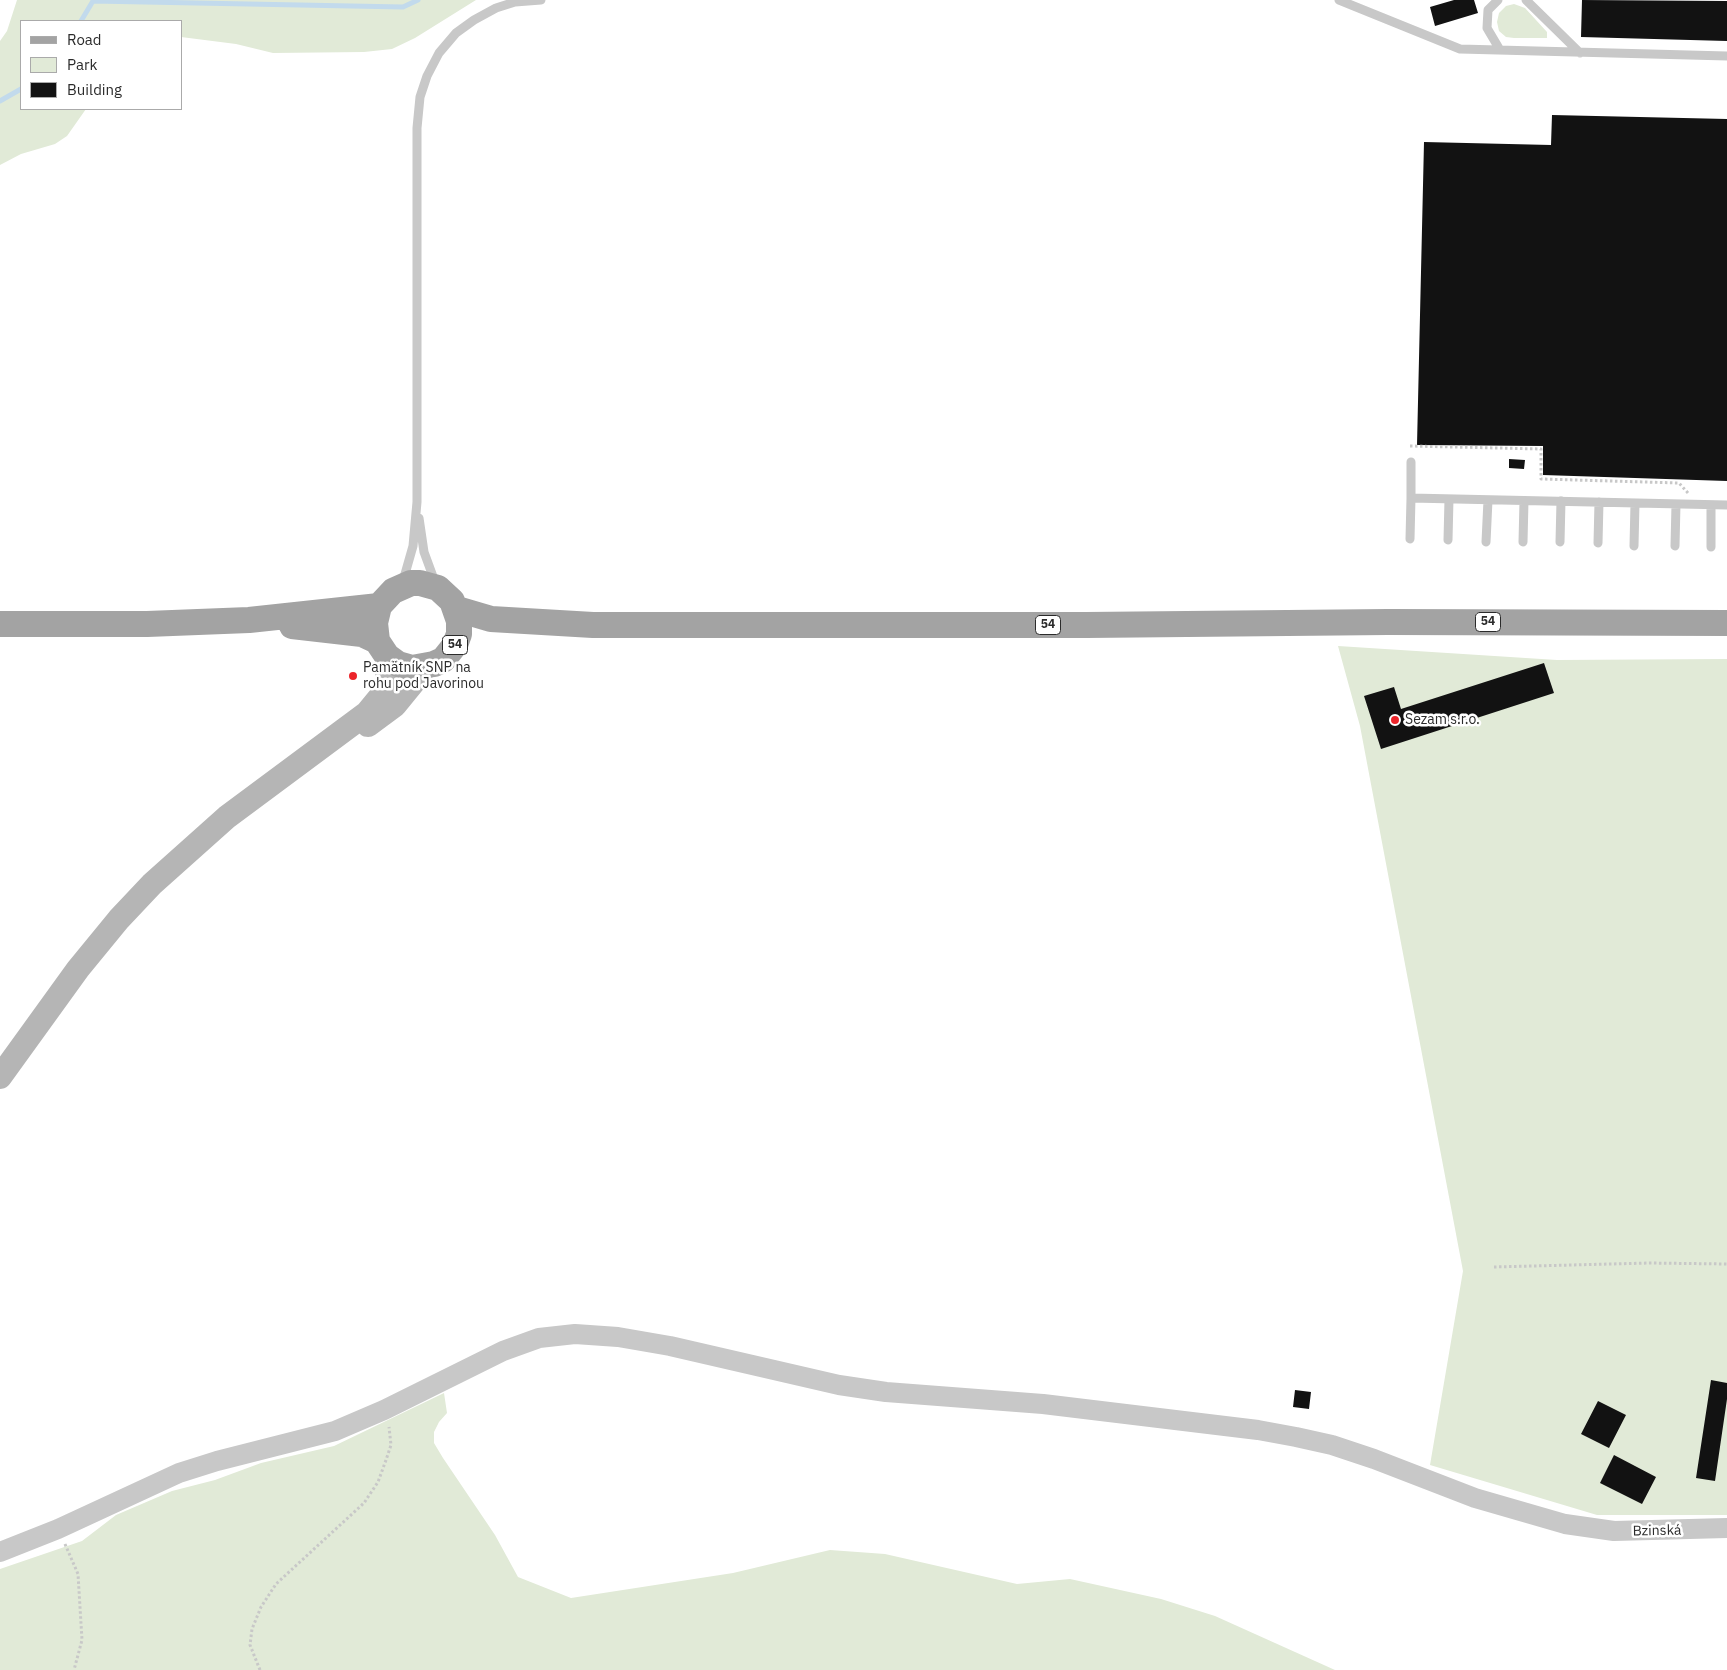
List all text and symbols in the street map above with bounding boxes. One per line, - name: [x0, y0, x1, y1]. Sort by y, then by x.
- legend: [20, 20, 182, 110]
- text: Road: [67, 30, 102, 49]
- text: Park: [67, 55, 97, 74]
- text: Building: [67, 80, 122, 99]
- road number: 54: [1476, 612, 1500, 632]
- road number: 54: [1036, 616, 1060, 634]
- road number: 54: [442, 636, 468, 654]
- place label: Pamätník SNP na rohu pod Javorinou: [363, 660, 484, 692]
- marker: Pamätník SNP na rohu pod Javorinou: [347, 670, 359, 682]
- place label: Sezam s.r.o.: [1405, 712, 1480, 728]
- marker: Sezam s.r.o.: [1389, 714, 1401, 726]
- street label: Bzinská: [1633, 1522, 1681, 1540]

